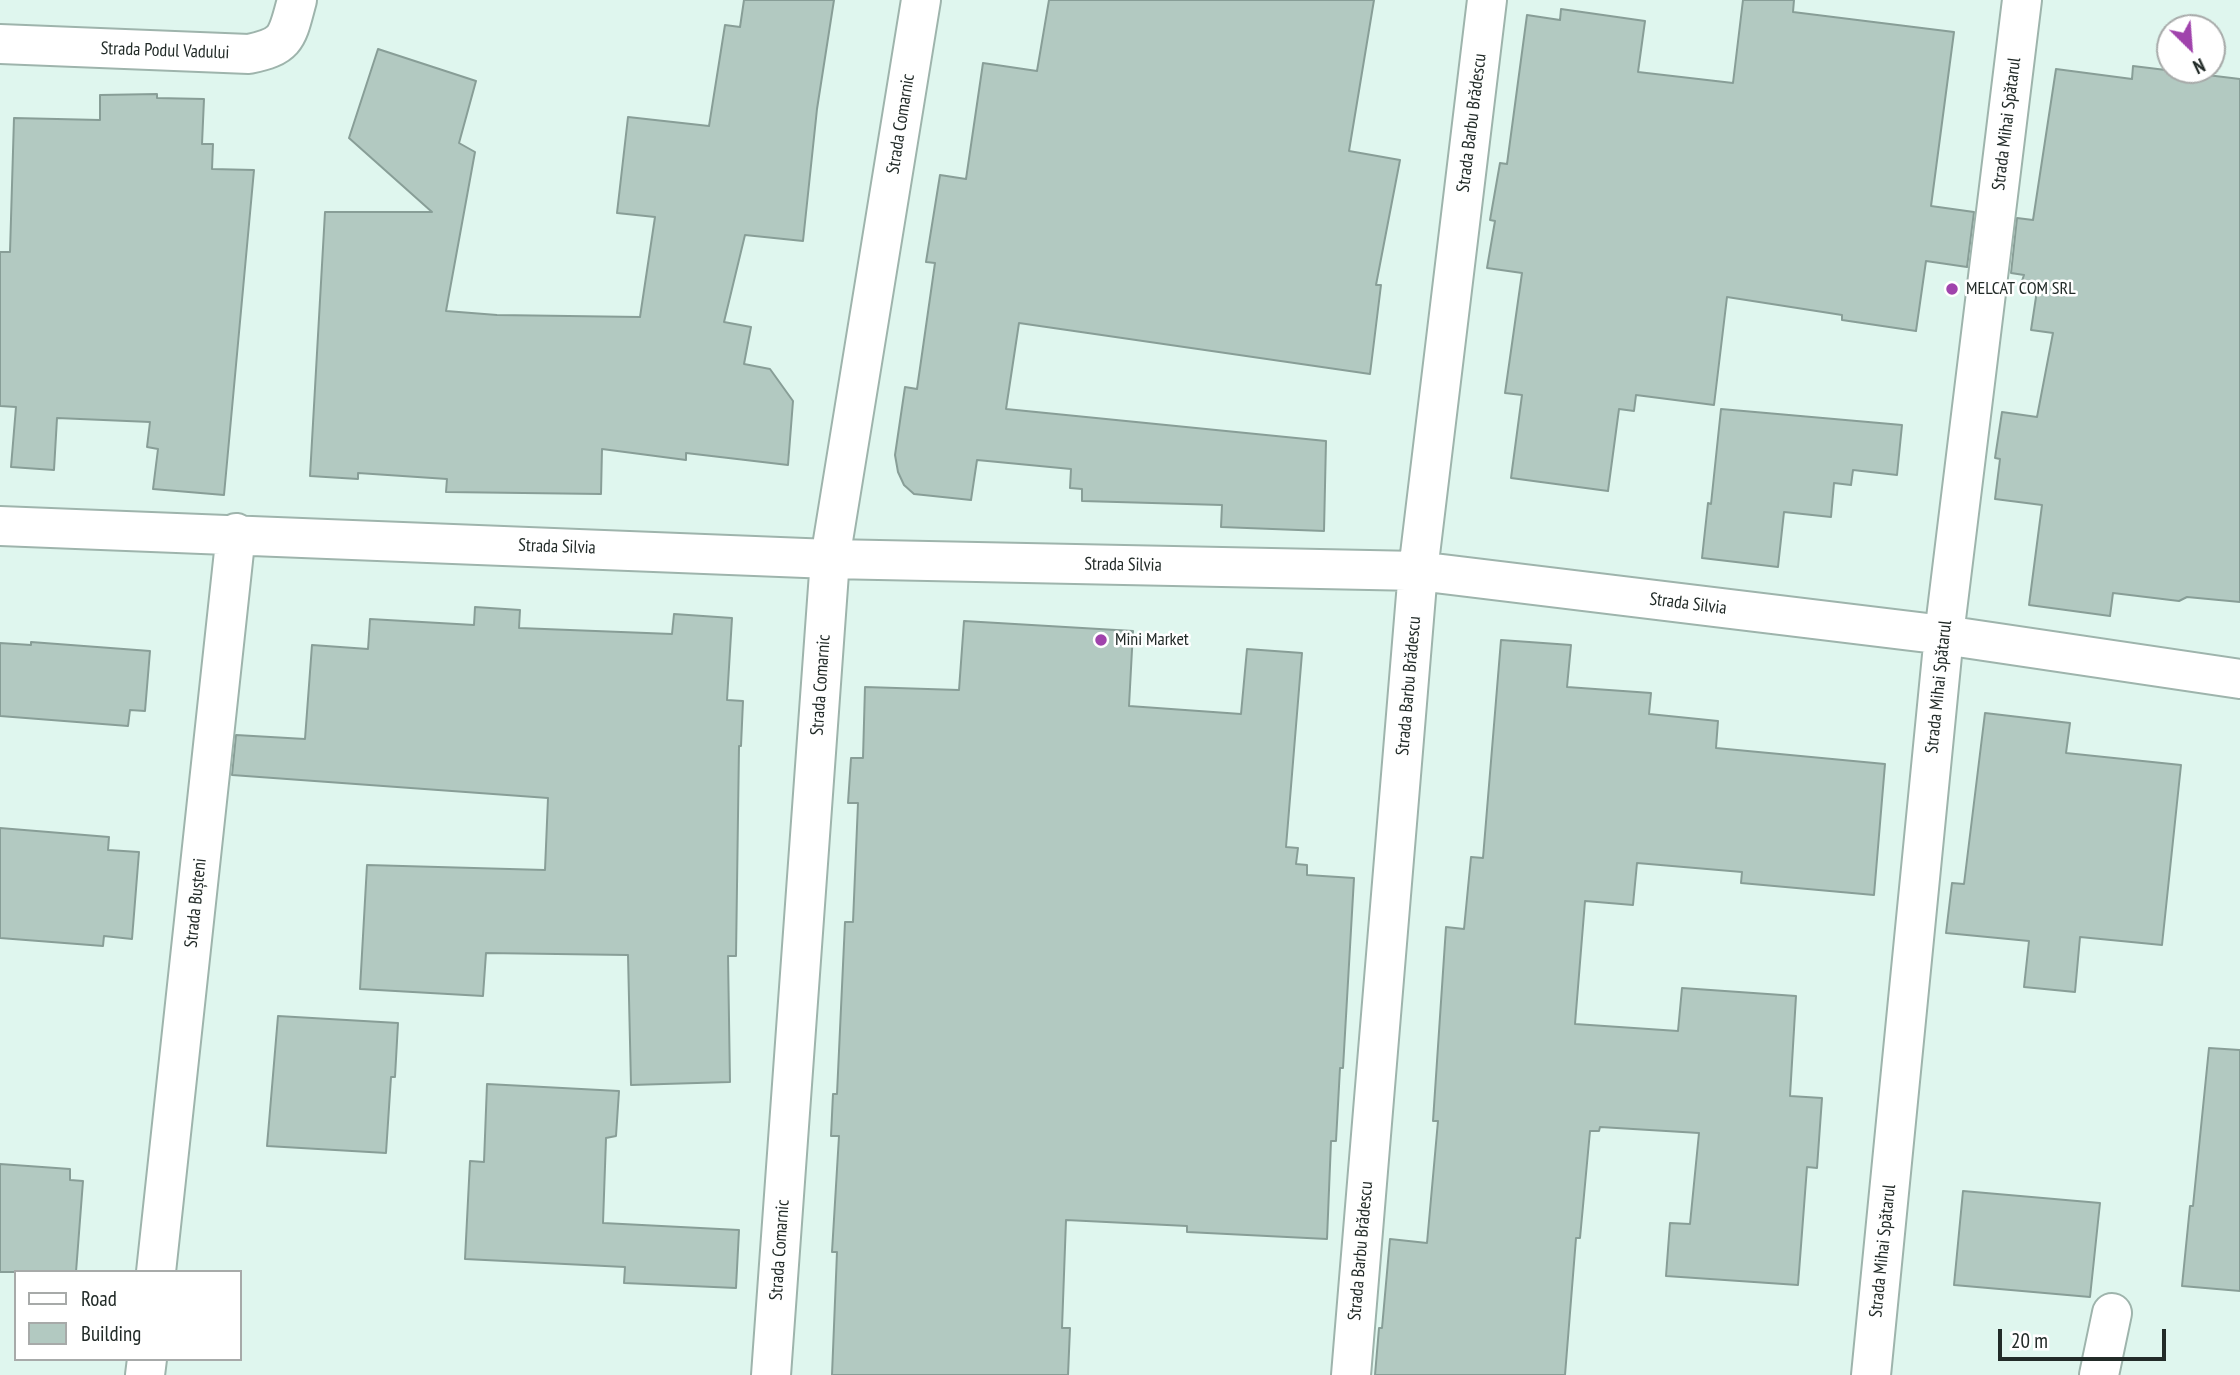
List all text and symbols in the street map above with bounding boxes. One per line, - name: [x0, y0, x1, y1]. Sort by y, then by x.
- north arrow: [2156, 14, 2226, 84]
- street label: Strada Podul Vadului: [100, 38, 230, 64]
- street label: Strada Barbu Brădescu: [1453, 52, 1491, 194]
- text: N: [2189, 53, 2209, 79]
- street label: Strada Mihai Spătarul: [1988, 56, 2026, 192]
- street label: Strada Comarnic: [882, 72, 920, 176]
- place label: MELCAT COM SRL: [1966, 278, 2076, 300]
- marker: MELCAT COM SRL: [1944, 281, 1960, 297]
- street label: Strada Silvia: [518, 535, 596, 559]
- street label: Strada Silvia: [1084, 554, 1162, 576]
- street label: Strada Silvia: [1648, 589, 1728, 619]
- street label: Strada Barbu Brădescu: [1392, 615, 1426, 757]
- street label: Strada Mihai Spătarul: [1921, 619, 1957, 755]
- place label: Mini Market: [1115, 629, 1189, 651]
- marker: Mini Market: [1093, 632, 1109, 648]
- street label: Strada Comarnic: [807, 634, 835, 736]
- street label: Strada Bușteni: [181, 857, 211, 949]
- street label: Strada Barbu Brădescu: [1344, 1180, 1378, 1322]
- street label: Strada Mihai Spătarul: [1865, 1183, 1901, 1319]
- street label: Strada Comarnic: [766, 1199, 794, 1301]
- legend: [14, 1270, 242, 1361]
- text: Road: [81, 1285, 117, 1312]
- scale bar: [2002, 1316, 2170, 1360]
- text: Building: [81, 1320, 141, 1347]
- text: 20 m: [2011, 1327, 2048, 1354]

